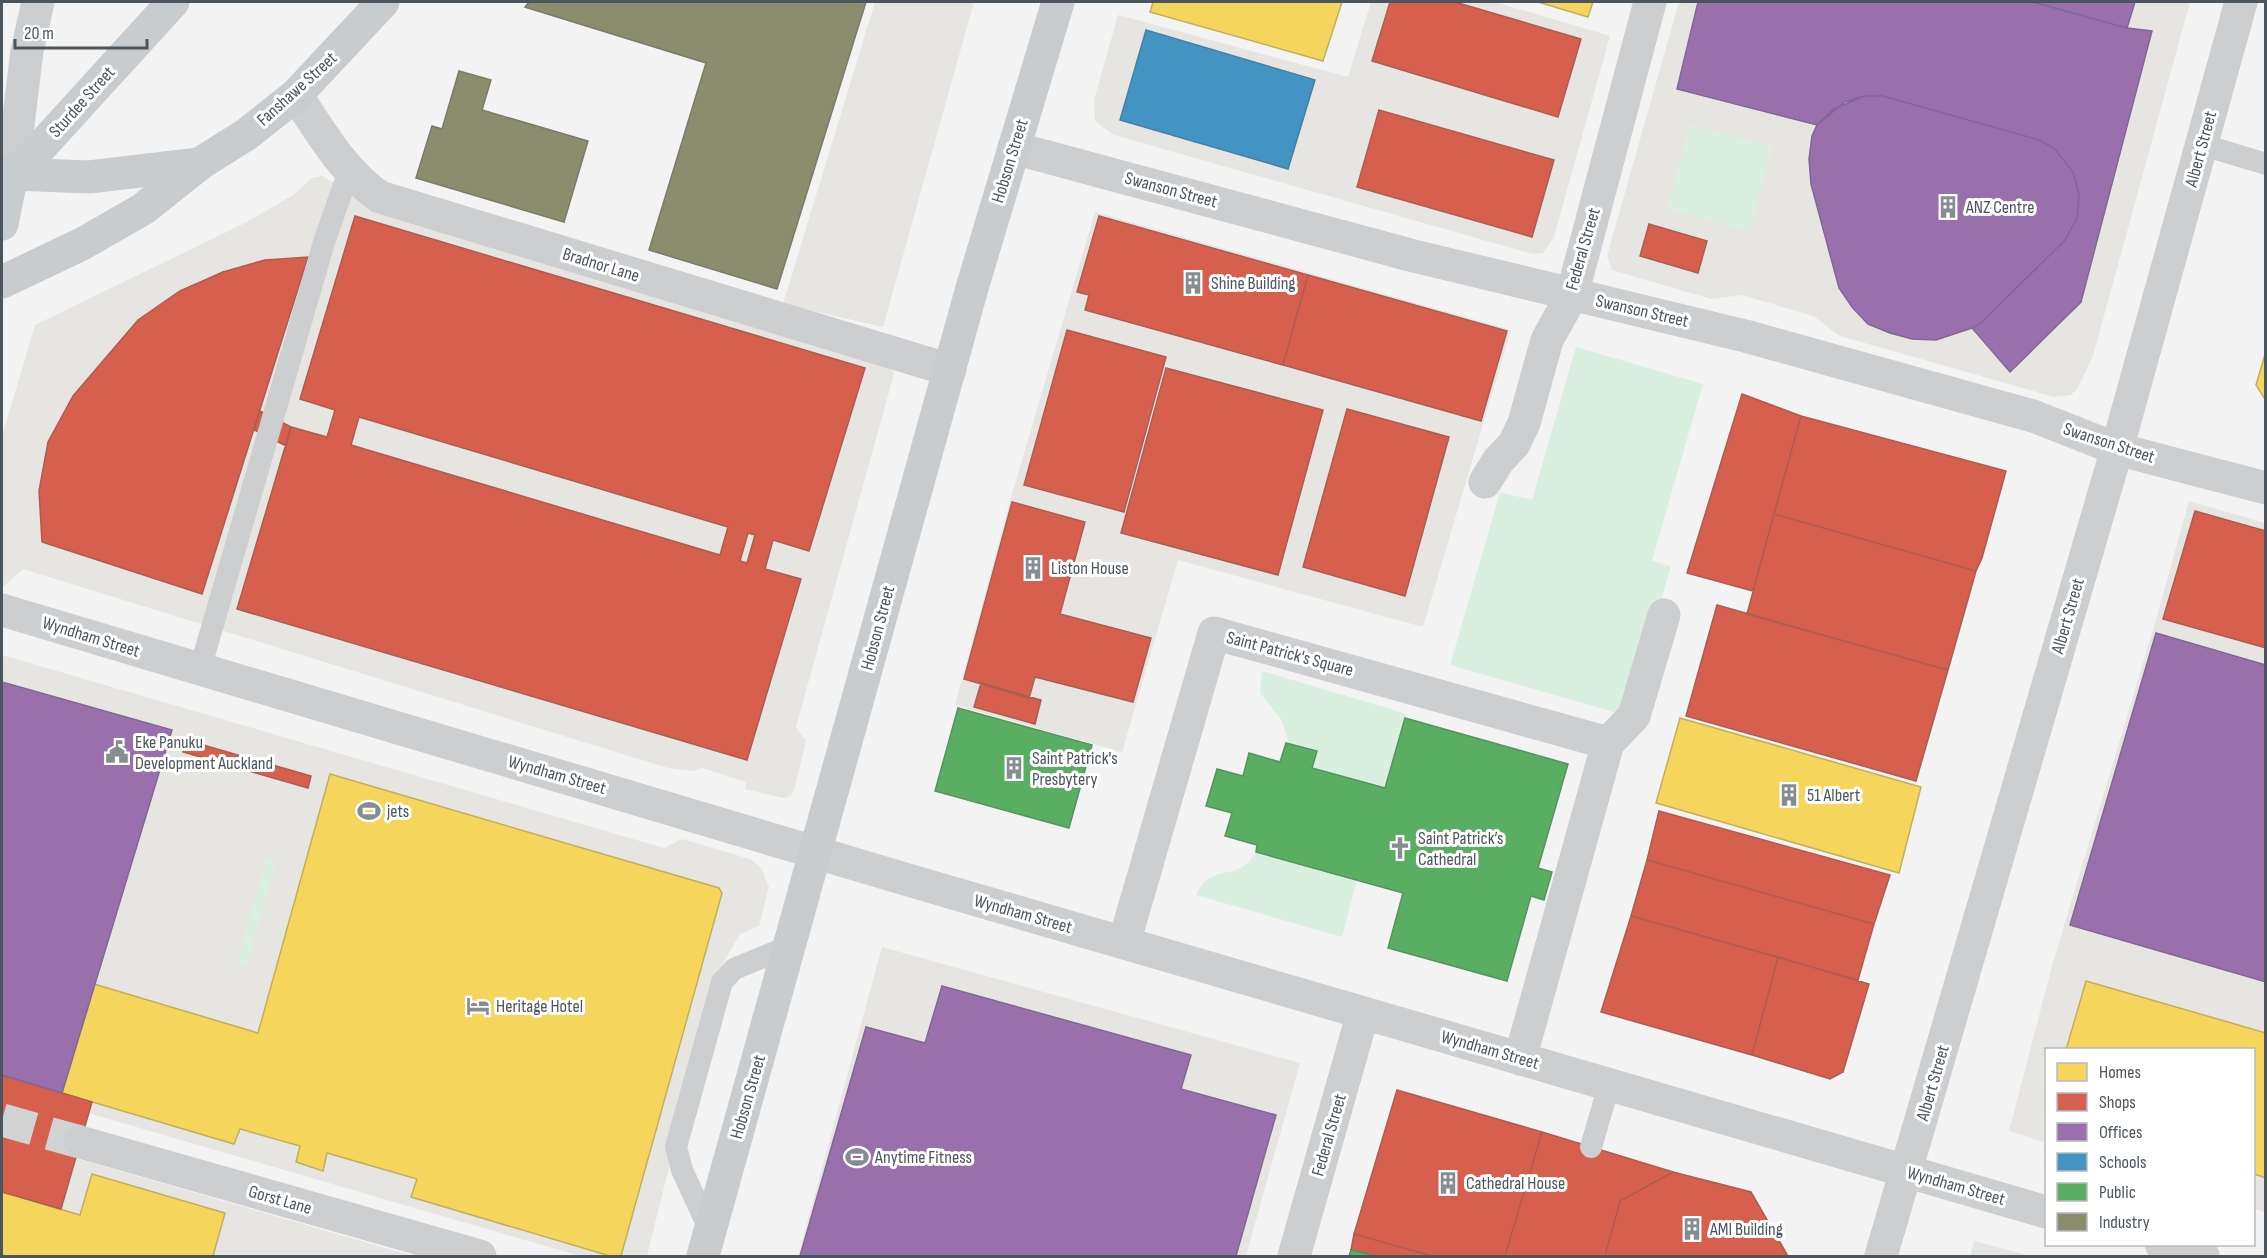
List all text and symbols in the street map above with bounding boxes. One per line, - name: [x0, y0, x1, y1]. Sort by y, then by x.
- scale bar: [15, 12, 147, 50]
- text: 20 m: [24, 23, 54, 44]
- street label: Fanshawe Street: [253, 47, 342, 130]
- street label: Sturdee Street: [45, 62, 120, 142]
- street label: Albert Street: [2181, 108, 2221, 190]
- street label: Hobson Street: [987, 116, 1033, 205]
- street label: Swanson Street: [1123, 168, 1220, 213]
- building icon: ANZ Centre: [1935, 194, 1961, 220]
- place label: ANZ Centre: [1965, 197, 2034, 218]
- street label: Federal Street: [1561, 205, 1605, 293]
- street label: Bradnor Lane: [560, 243, 642, 287]
- building icon: Shine Building: [1180, 270, 1206, 296]
- place label: Shine Building: [1211, 273, 1296, 294]
- street label: Swanson Street: [1594, 290, 1691, 332]
- street label: Swanson Street: [2061, 418, 2158, 468]
- building icon: Liston House: [1020, 555, 1046, 581]
- place label: Liston House: [1051, 558, 1129, 579]
- street label: Albert Street: [2047, 575, 2089, 657]
- street label: Hobson Street: [857, 583, 899, 673]
- street label: Wyndham Street: [40, 612, 143, 662]
- street label: Saint Patrick's Square: [1224, 627, 1356, 681]
- place label: Eke Panuku Development Auckland: [135, 732, 273, 774]
- public building icon: Eke Panuku Development Auckland: [104, 739, 130, 765]
- place label: Saint Patrick's Presbytery: [1032, 748, 1118, 790]
- street label: Wyndham Street: [506, 751, 609, 799]
- building icon: Saint Patrick's Presbytery: [1001, 755, 1027, 781]
- building icon: 51 Albert: [1776, 782, 1802, 808]
- place label: 51 Albert: [1807, 785, 1861, 806]
- sports icon: jets: [356, 798, 382, 824]
- place label: jets: [386, 801, 409, 822]
- place label: Saint Patrick’s Cathedral: [1418, 828, 1504, 870]
- church icon: Saint Patrick’s Cathedral: [1387, 835, 1413, 861]
- street label: Wyndham Street: [972, 890, 1075, 938]
- hotel icon: Heritage Hotel: [465, 993, 491, 1019]
- place label: Heritage Hotel: [496, 996, 583, 1017]
- street label: Wyndham Street: [1439, 1026, 1542, 1074]
- street label: Albert Street: [1912, 1042, 1954, 1124]
- legend: [2045, 1048, 2255, 1246]
- street label: Hobson Street: [726, 1052, 770, 1141]
- text: Homes: [2099, 1062, 2141, 1083]
- street label: Federal Street: [1307, 1091, 1351, 1179]
- text: Shops: [2099, 1092, 2136, 1113]
- text: Offices: [2099, 1122, 2142, 1143]
- sports icon: Anytime Fitness: [844, 1144, 870, 1170]
- place label: Anytime Fitness: [874, 1147, 972, 1168]
- text: Schools: [2099, 1152, 2146, 1173]
- street label: Wyndham Street: [1905, 1162, 2008, 1210]
- building icon: Cathedral House: [1435, 1170, 1461, 1196]
- place label: Cathedral House: [1466, 1173, 1565, 1194]
- street label: Gorst Lane: [246, 1181, 314, 1219]
- text: Public: [2099, 1182, 2136, 1203]
- text: Industry: [2099, 1212, 2150, 1233]
- building icon: AMI Building: [1679, 1216, 1705, 1242]
- place label: AMI Building: [1709, 1219, 1783, 1240]

